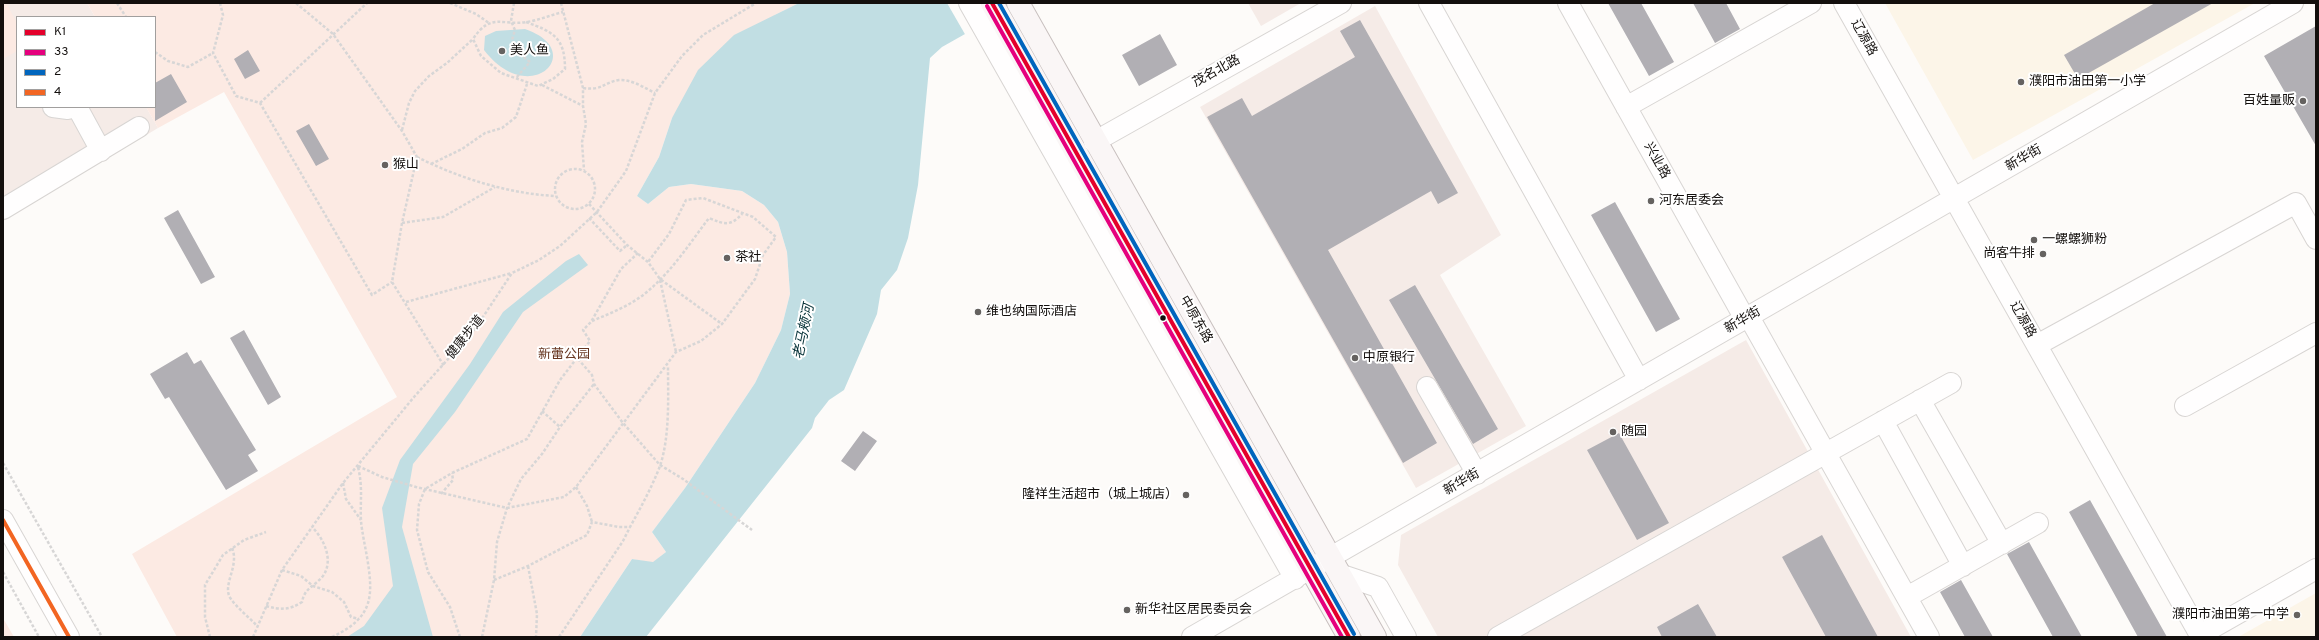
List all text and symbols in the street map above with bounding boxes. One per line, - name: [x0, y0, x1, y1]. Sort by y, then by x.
- legend: [16, 16, 156, 108]
- street label: 辽源路: [1847, 17, 1879, 59]
- text: K1: [54, 24, 66, 40]
- place label: 美人鱼: [510, 43, 549, 59]
- text: 33: [54, 44, 68, 60]
- marker: 美人鱼: [497, 46, 507, 56]
- street label: 茂名北路: [1190, 53, 1244, 91]
- text: 2: [54, 64, 61, 80]
- place label: 濮阳市油田第一小学: [2029, 74, 2146, 90]
- marker: 濮阳市油田第一小学: [2016, 77, 2026, 87]
- text: 4: [54, 84, 61, 100]
- place label: 百姓量贩: [2243, 93, 2295, 109]
- marker: 百姓量贩: [2298, 96, 2308, 106]
- street label: 兴业路: [1640, 140, 1672, 182]
- street label: 新华街: [2003, 142, 2045, 176]
- place label: 猴山: [393, 157, 419, 173]
- marker: 猴山: [380, 160, 390, 170]
- place label: 河东居委会: [1659, 193, 1724, 209]
- marker: 河东居委会: [1646, 196, 1656, 206]
- place label: 一螺螺狮粉: [2042, 232, 2107, 248]
- marker: 一螺螺狮粉: [2029, 235, 2039, 245]
- place label: 尚客牛排: [1983, 246, 2035, 262]
- marker: 尚客牛排: [2038, 249, 2048, 259]
- place label: 茶社: [735, 250, 761, 266]
- marker: 茶社: [722, 253, 732, 263]
- street label: 中原东路: [1175, 294, 1215, 346]
- street label: 辽源路: [2006, 299, 2038, 341]
- water label: 老马颊河: [791, 303, 819, 361]
- place label: 维也纳国际酒店: [986, 304, 1077, 320]
- street label: 新华街: [1722, 304, 1764, 338]
- marker: 维也纳国际酒店: [973, 307, 983, 317]
- street label: 健康步道: [444, 313, 488, 363]
- unlabelled marker: [1158, 313, 1168, 323]
- park label: 新蕾公园: [538, 347, 590, 363]
- place label: 中原银行: [1363, 350, 1415, 366]
- marker: 中原银行: [1350, 353, 1360, 363]
- place label: 随园: [1621, 424, 1647, 440]
- marker: 随园: [1608, 427, 1618, 437]
- street label: 新华街: [1441, 466, 1483, 500]
- place label: 隆祥生活超市（城上城店）: [1022, 487, 1178, 503]
- marker: 隆祥生活超市（城上城店）: [1181, 490, 1191, 500]
- place label: 新华社区居民委员会: [1135, 602, 1252, 618]
- marker: 新华社区居民委员会: [1122, 605, 1132, 615]
- place label: 濮阳市油田第一中学: [2172, 607, 2289, 623]
- marker: 濮阳市油田第一中学: [2292, 610, 2302, 620]

